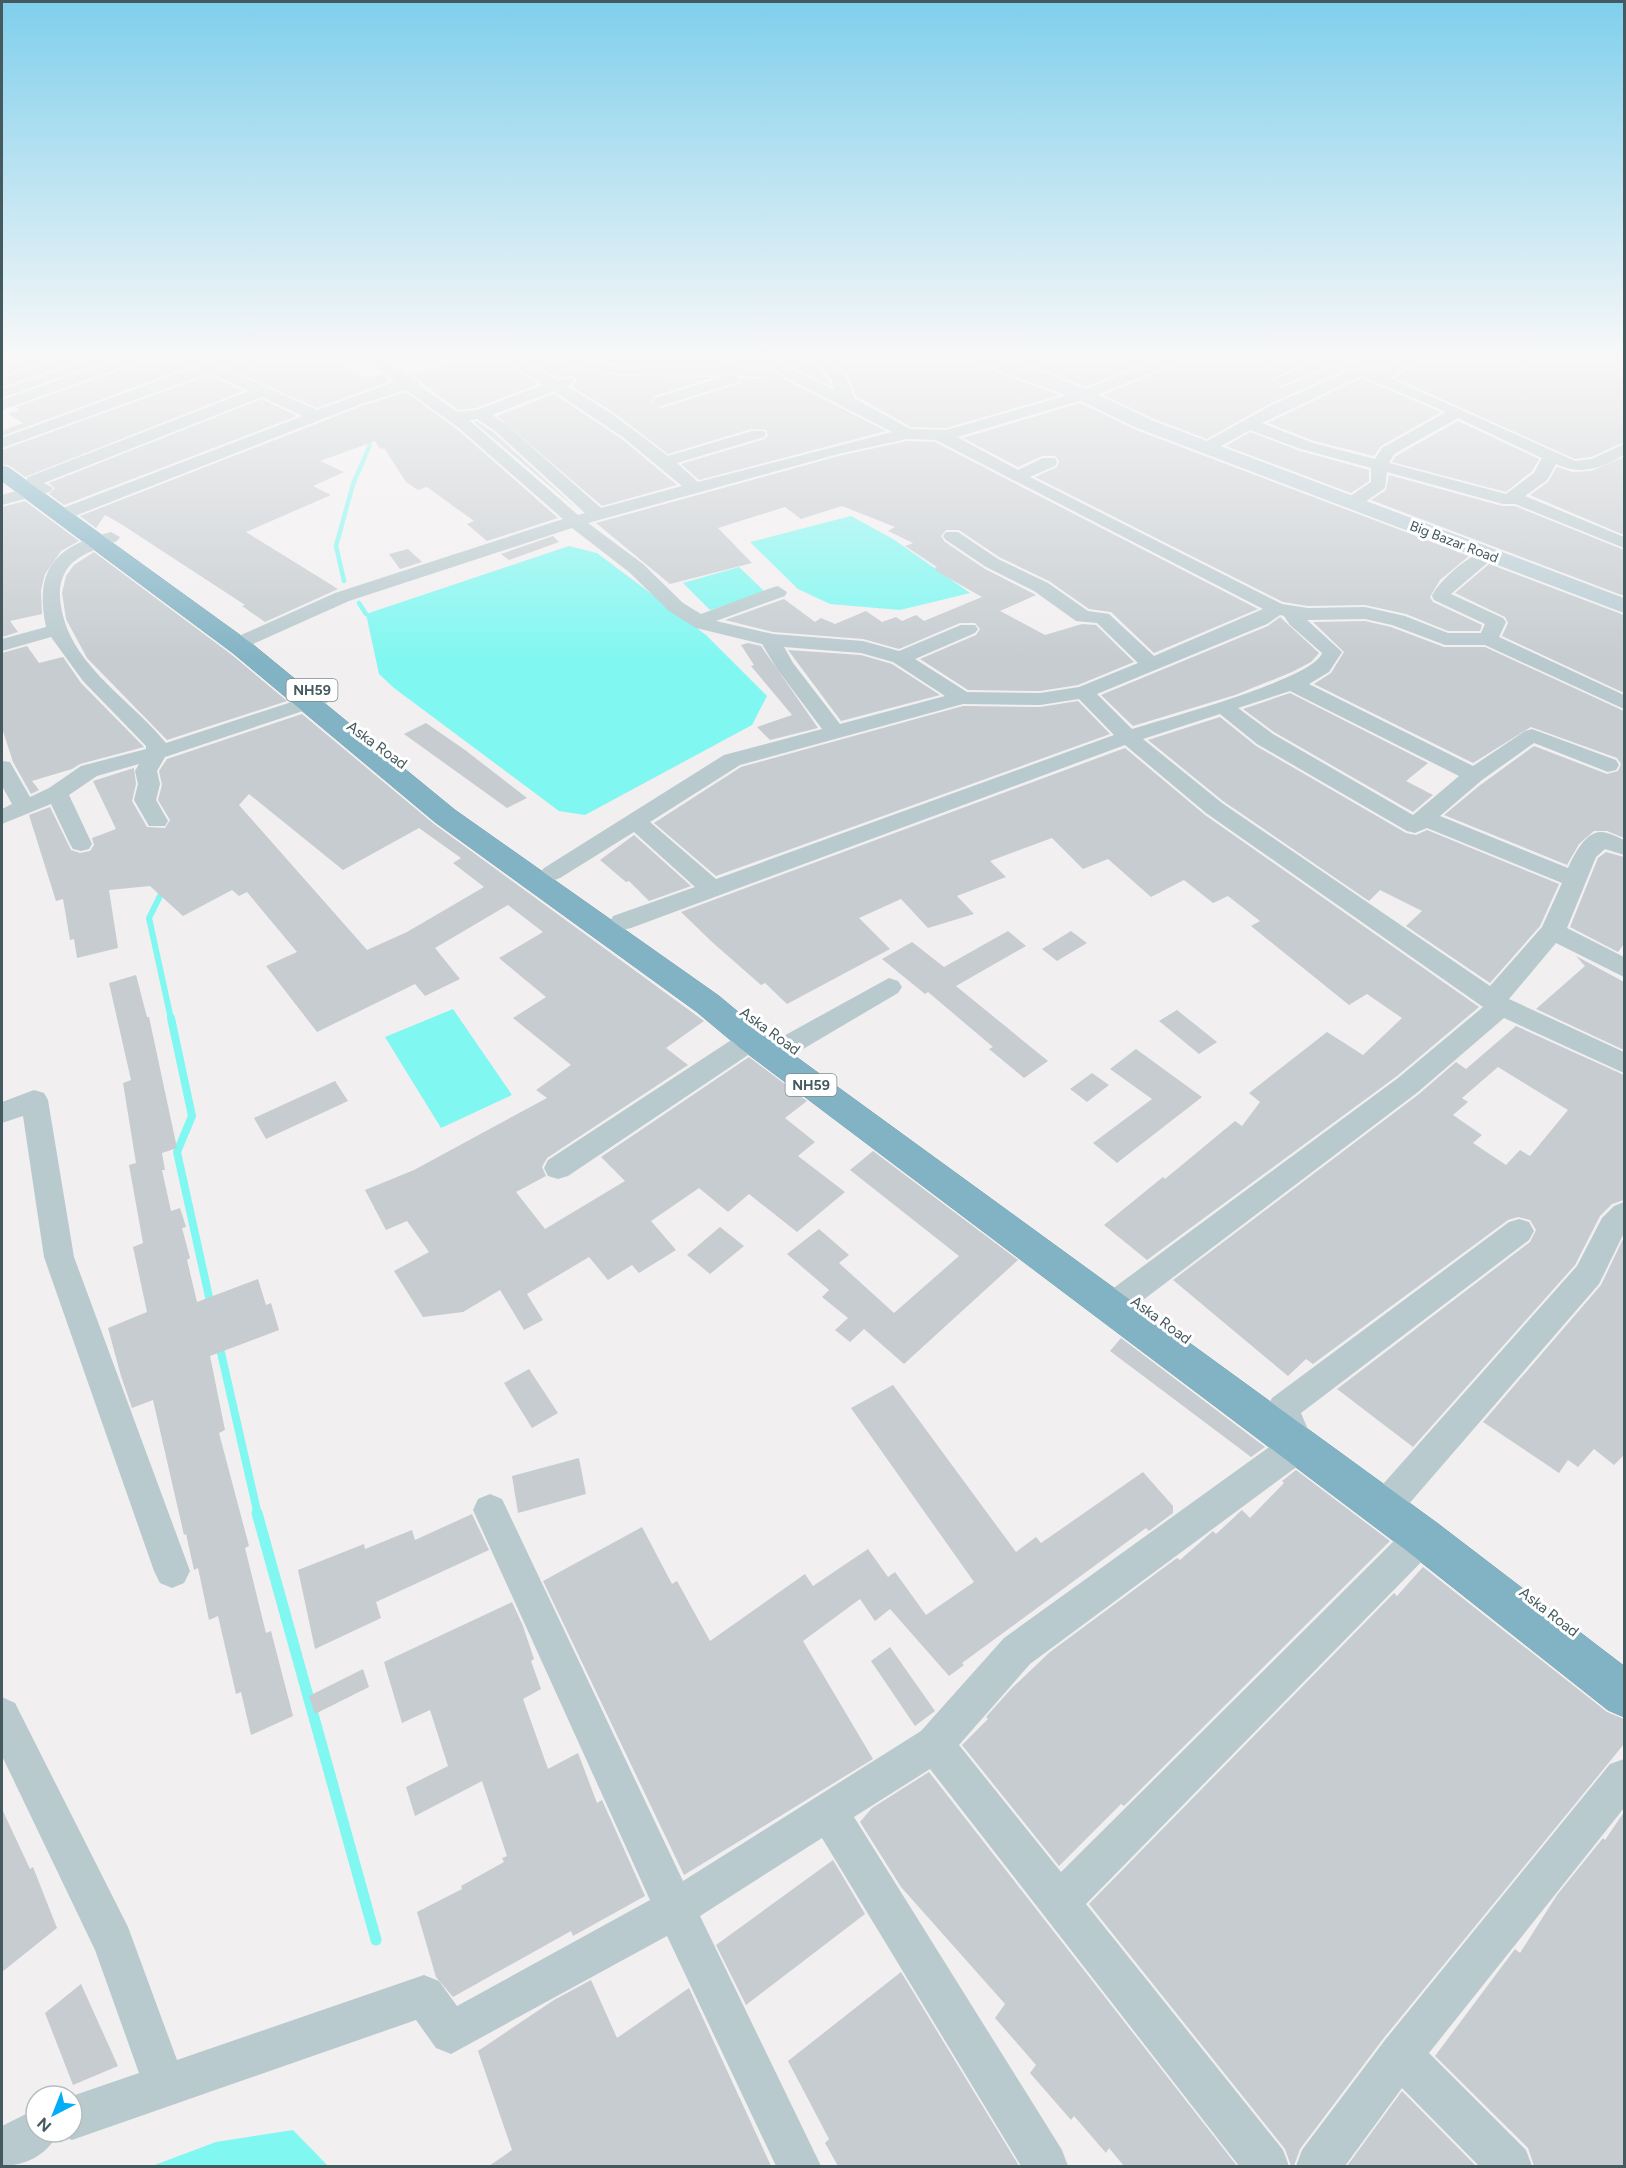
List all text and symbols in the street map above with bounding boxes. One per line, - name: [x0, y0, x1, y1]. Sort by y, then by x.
- street label: Big Bazar Road: [1407, 517, 1501, 567]
- road number: NH59: [286, 679, 338, 701]
- street label: Aska Road: [343, 717, 411, 773]
- street label: Aska Road: [736, 1003, 804, 1059]
- road number: NH59: [786, 1074, 836, 1096]
- street label: Aska Road: [1127, 1292, 1195, 1348]
- street label: Aska Road: [1516, 1583, 1582, 1641]
- north arrow: [24, 2084, 84, 2144]
- text: N: [33, 2114, 55, 2136]

